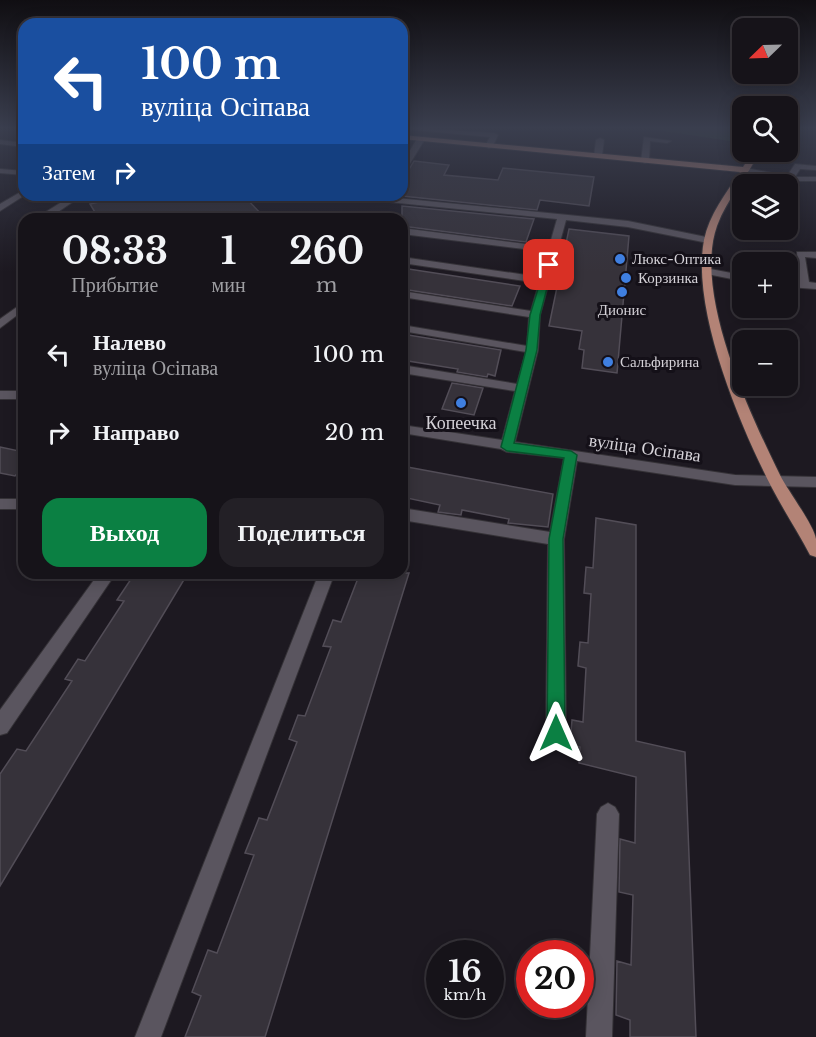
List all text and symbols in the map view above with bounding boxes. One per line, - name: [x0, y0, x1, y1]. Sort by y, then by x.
- north arrow: [732, 18, 798, 84]
- map controls: [732, 18, 798, 396]
- text: 100 m: [141, 38, 280, 90]
- icon: left: [42, 42, 120, 120]
- text: вуліца Осіпава: [141, 90, 310, 123]
- button: search: [732, 96, 798, 162]
- icon: right: [108, 156, 141, 189]
- text: Затем: [42, 159, 96, 186]
- button: layers: [732, 174, 798, 240]
- text: 08:33: [62, 229, 168, 274]
- text: 1: [221, 229, 236, 274]
- text: 260: [289, 229, 364, 274]
- pin: [523, 239, 574, 290]
- icon: arrive: [532, 248, 565, 281]
- place label: Люкс-Оптика: [632, 249, 721, 268]
- marker: Люкс-Оптика: [613, 252, 627, 266]
- button: +: [732, 252, 798, 318]
- place label: Корзинка: [638, 268, 698, 287]
- marker: Корзинка: [619, 271, 633, 285]
- text: Прибытие: [71, 273, 158, 297]
- text: мин: [212, 273, 246, 297]
- text: m: [316, 273, 338, 297]
- marker: Дионис: [615, 285, 629, 299]
- place label: Дионис: [598, 300, 647, 319]
- text: Налево: [93, 329, 166, 356]
- button: −: [732, 330, 798, 396]
- icon: left: [42, 338, 75, 371]
- text: 100 m: [313, 341, 384, 368]
- place label: Сальфирина: [620, 352, 699, 371]
- marker: Сальфирина: [601, 355, 615, 369]
- text: вуліца Осіпава: [93, 356, 218, 380]
- marker: Копеечка: [454, 396, 468, 410]
- place label: Копеечка: [426, 412, 496, 434]
- icon: right: [42, 416, 75, 449]
- text: Направо: [93, 419, 179, 446]
- text: 20 m: [325, 419, 384, 446]
- street label: вуліца Осіпава: [588, 429, 702, 467]
- button: Выход: [42, 498, 207, 567]
- button: Поделиться: [219, 498, 384, 567]
- position arrow: [524, 701, 588, 765]
- speed limit sign: 20: [516, 940, 594, 1018]
- text: 16: [448, 953, 482, 990]
- text: km/h: [444, 985, 486, 1004]

